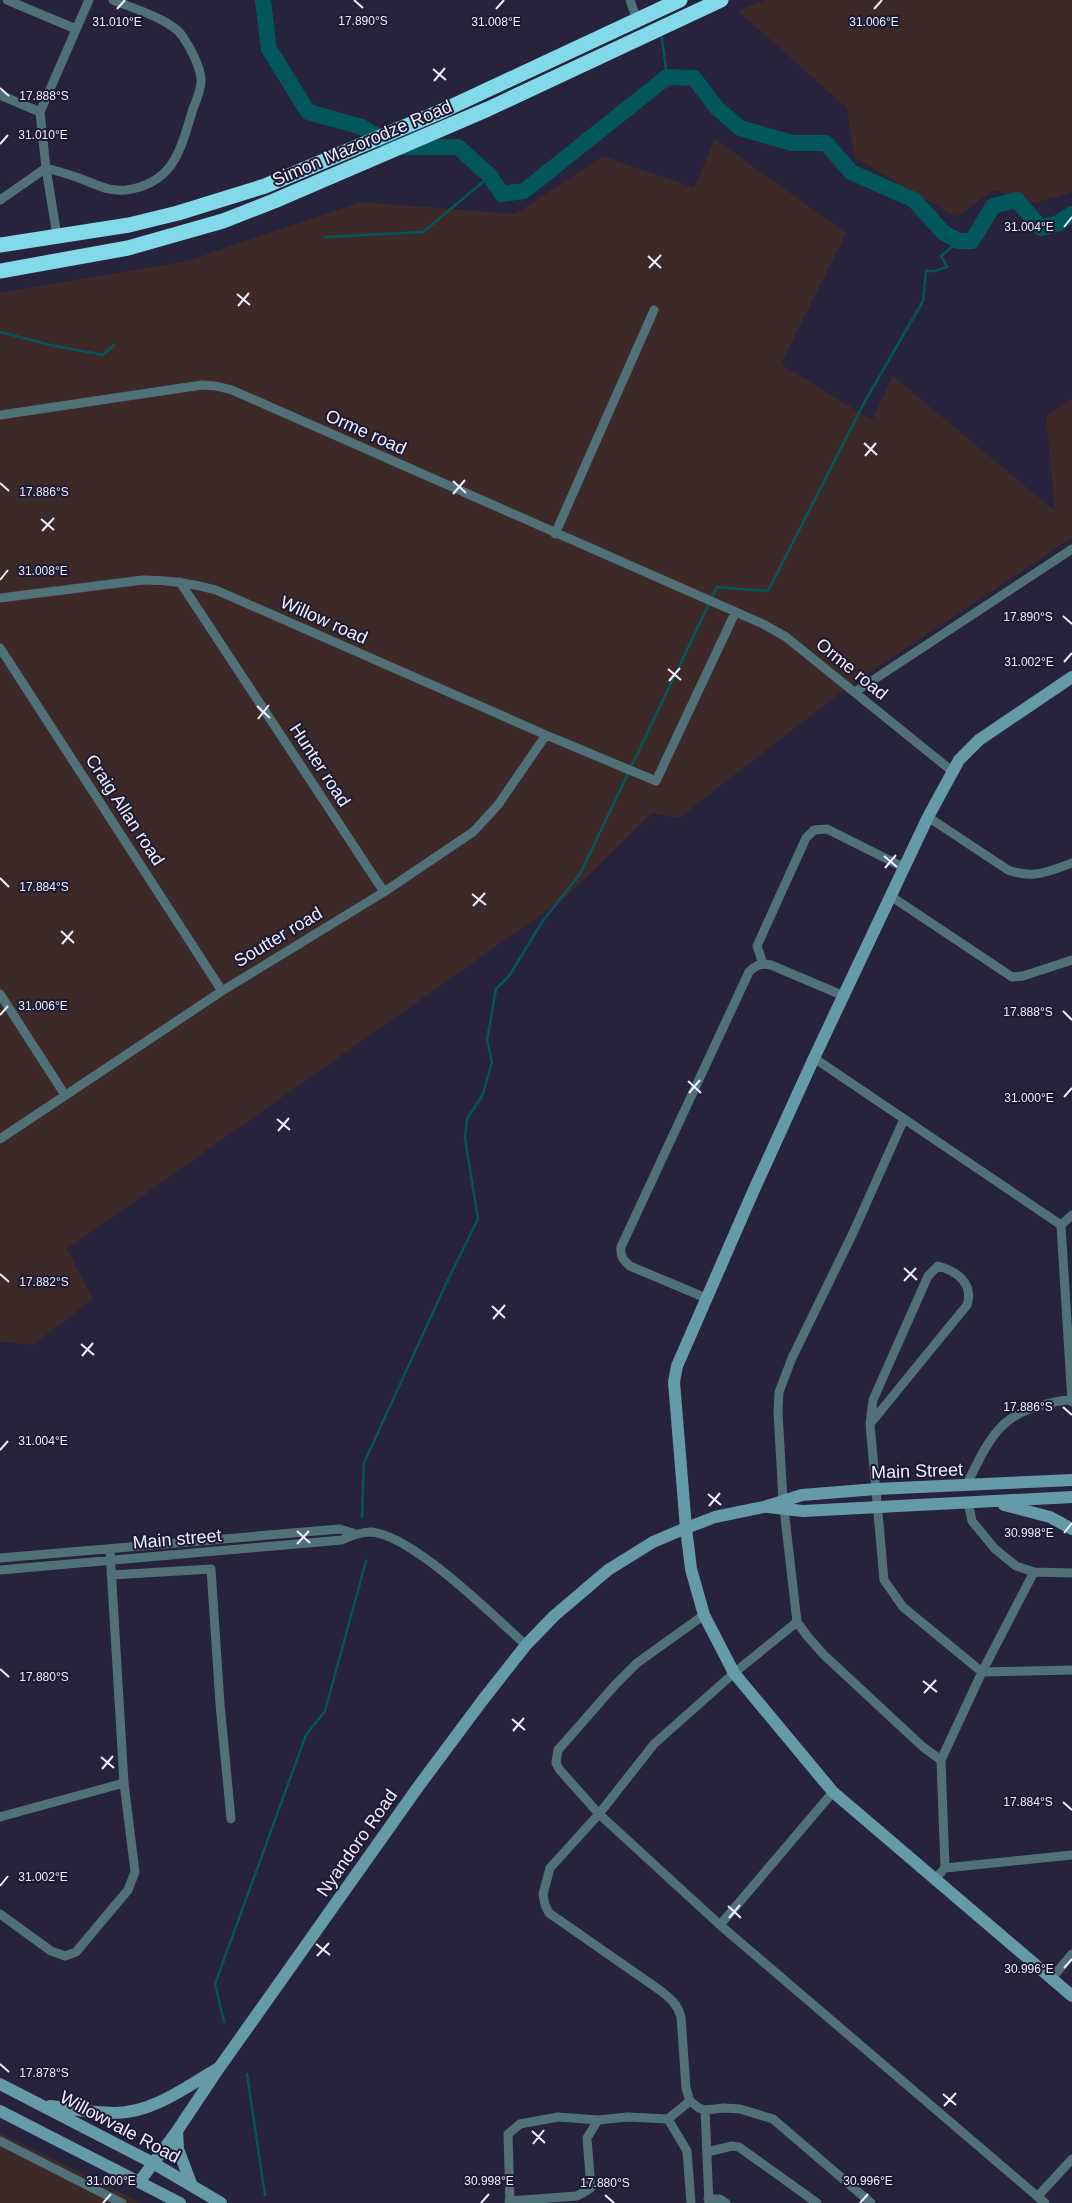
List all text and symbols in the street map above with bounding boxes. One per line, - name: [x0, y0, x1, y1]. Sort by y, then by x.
- text: 17.890°S: [338, 14, 388, 28]
- text: 31.010°E: [92, 15, 142, 29]
- text: 31.008°E: [471, 15, 521, 29]
- text: 31.006°E: [849, 15, 899, 29]
- text: 17.888°S: [19, 89, 69, 103]
- street label: Simon Mazorodze Road: [269, 96, 455, 190]
- text: 31.010°E: [18, 128, 68, 142]
- text: 31.004°E: [1004, 220, 1054, 234]
- street label: Orme road: [323, 405, 409, 459]
- text: 17.886°S: [19, 485, 69, 499]
- text: 31.008°E: [18, 564, 68, 578]
- street label: Willow road: [277, 592, 371, 648]
- text: 17.890°S: [1003, 610, 1053, 624]
- street label: Orme road: [812, 634, 892, 704]
- text: 31.002°E: [1004, 655, 1054, 669]
- street label: Hunter road: [286, 720, 354, 810]
- street label: Craig Allan road: [82, 751, 168, 869]
- text: 17.884°S: [19, 880, 69, 894]
- street label: Soutter road: [230, 903, 326, 971]
- text: 31.006°E: [18, 999, 68, 1013]
- text: 17.888°S: [1003, 1005, 1053, 1019]
- text: 31.000°E: [1004, 1091, 1054, 1105]
- text: 17.882°S: [19, 1275, 69, 1289]
- text: 17.886°S: [1003, 1400, 1053, 1414]
- text: 31.004°E: [18, 1434, 68, 1448]
- street label: Main Street: [871, 1459, 963, 1483]
- street label: Main street: [132, 1525, 222, 1553]
- text: 30.998°E: [1004, 1526, 1054, 1540]
- text: 17.880°S: [19, 1670, 69, 1684]
- street label: Nyandoro Road: [313, 1786, 401, 1900]
- text: 17.884°S: [1003, 1795, 1053, 1809]
- text: 31.002°E: [18, 1870, 68, 1884]
- text: 30.996°E: [1004, 1962, 1054, 1976]
- text: 17.878°S: [19, 2066, 69, 2080]
- street label: Willowvale Road: [57, 2087, 183, 2167]
- text: 31.000°E: [86, 2174, 136, 2188]
- text: 30.998°E: [464, 2174, 514, 2188]
- text: 30.996°E: [843, 2174, 893, 2188]
- text: 17.880°S: [580, 2176, 630, 2190]

